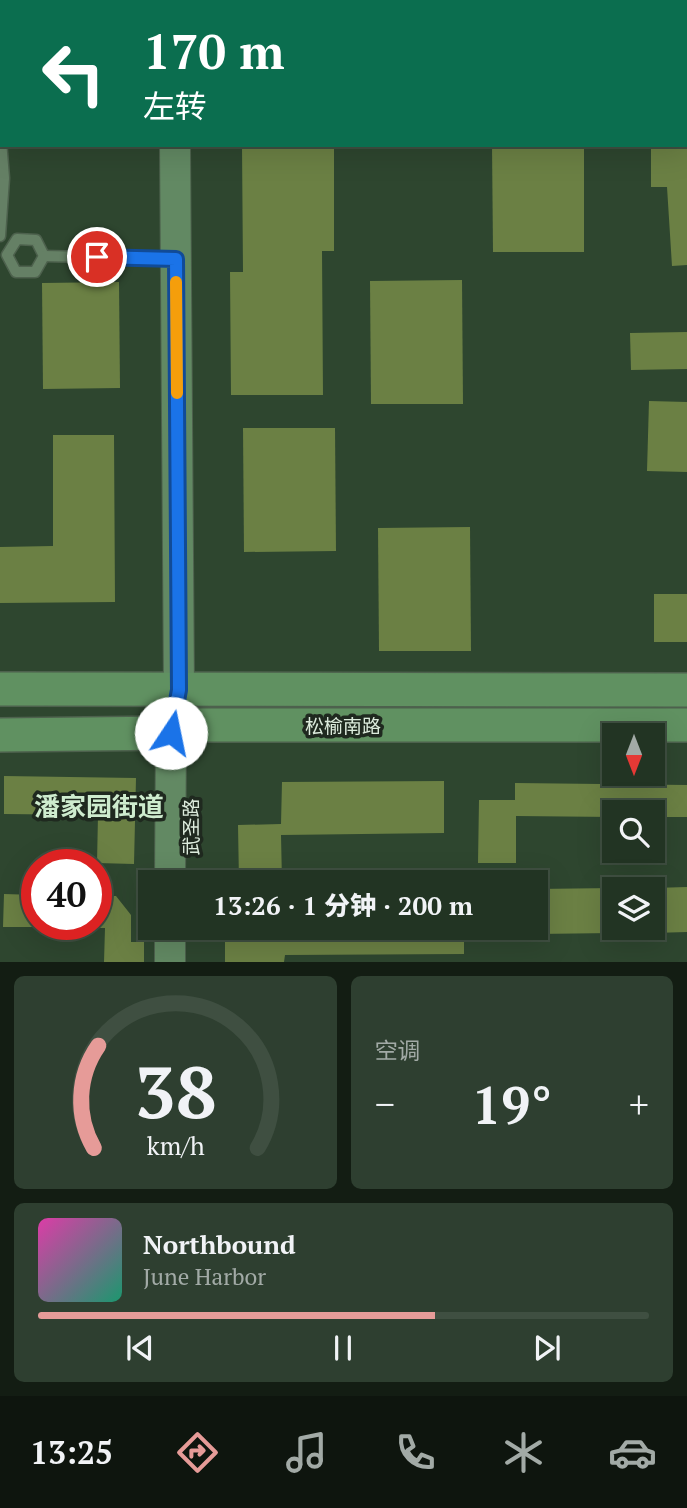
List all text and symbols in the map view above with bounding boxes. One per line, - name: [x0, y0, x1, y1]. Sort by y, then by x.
- text: 170 m: [143, 18, 285, 83]
- icon: left: [28, 28, 119, 119]
- text: 左转: [143, 85, 207, 127]
- pin: [67, 227, 127, 287]
- icon: arrive: [78, 238, 116, 276]
- position arrow: [134, 696, 208, 770]
- street label: 松榆南路: [305, 713, 381, 738]
- north arrow: [602, 723, 665, 786]
- map controls: [602, 723, 665, 940]
- district label: 潘家园街道: [34, 789, 164, 823]
- street label: 武圣路: [178, 798, 203, 856]
- button: search: [602, 800, 665, 863]
- speed limit sign: 40: [21, 849, 112, 940]
- button: layers: [602, 877, 665, 940]
- text: 13:26 · 1 分钟 · 200 m: [213, 888, 473, 922]
- text: 空调: [375, 1035, 421, 1066]
- text: 38: [134, 1043, 216, 1140]
- text: 19°: [472, 1070, 552, 1139]
- text: −: [375, 1079, 395, 1129]
- text: +: [629, 1079, 649, 1129]
- text: km/h: [146, 1129, 204, 1162]
- text: Northbound: [143, 1227, 296, 1261]
- text: June Harbor: [143, 1261, 266, 1292]
- icon: previous: [121, 1329, 159, 1367]
- icon: pause: [324, 1329, 362, 1367]
- icon: next: [528, 1329, 566, 1367]
- icon: directions: [173, 1428, 222, 1477]
- icon: music: [282, 1428, 331, 1477]
- icon: phone: [391, 1428, 440, 1477]
- icon: climate: [499, 1428, 548, 1477]
- icon: car: [608, 1428, 657, 1477]
- text: 13:25: [30, 1431, 113, 1473]

